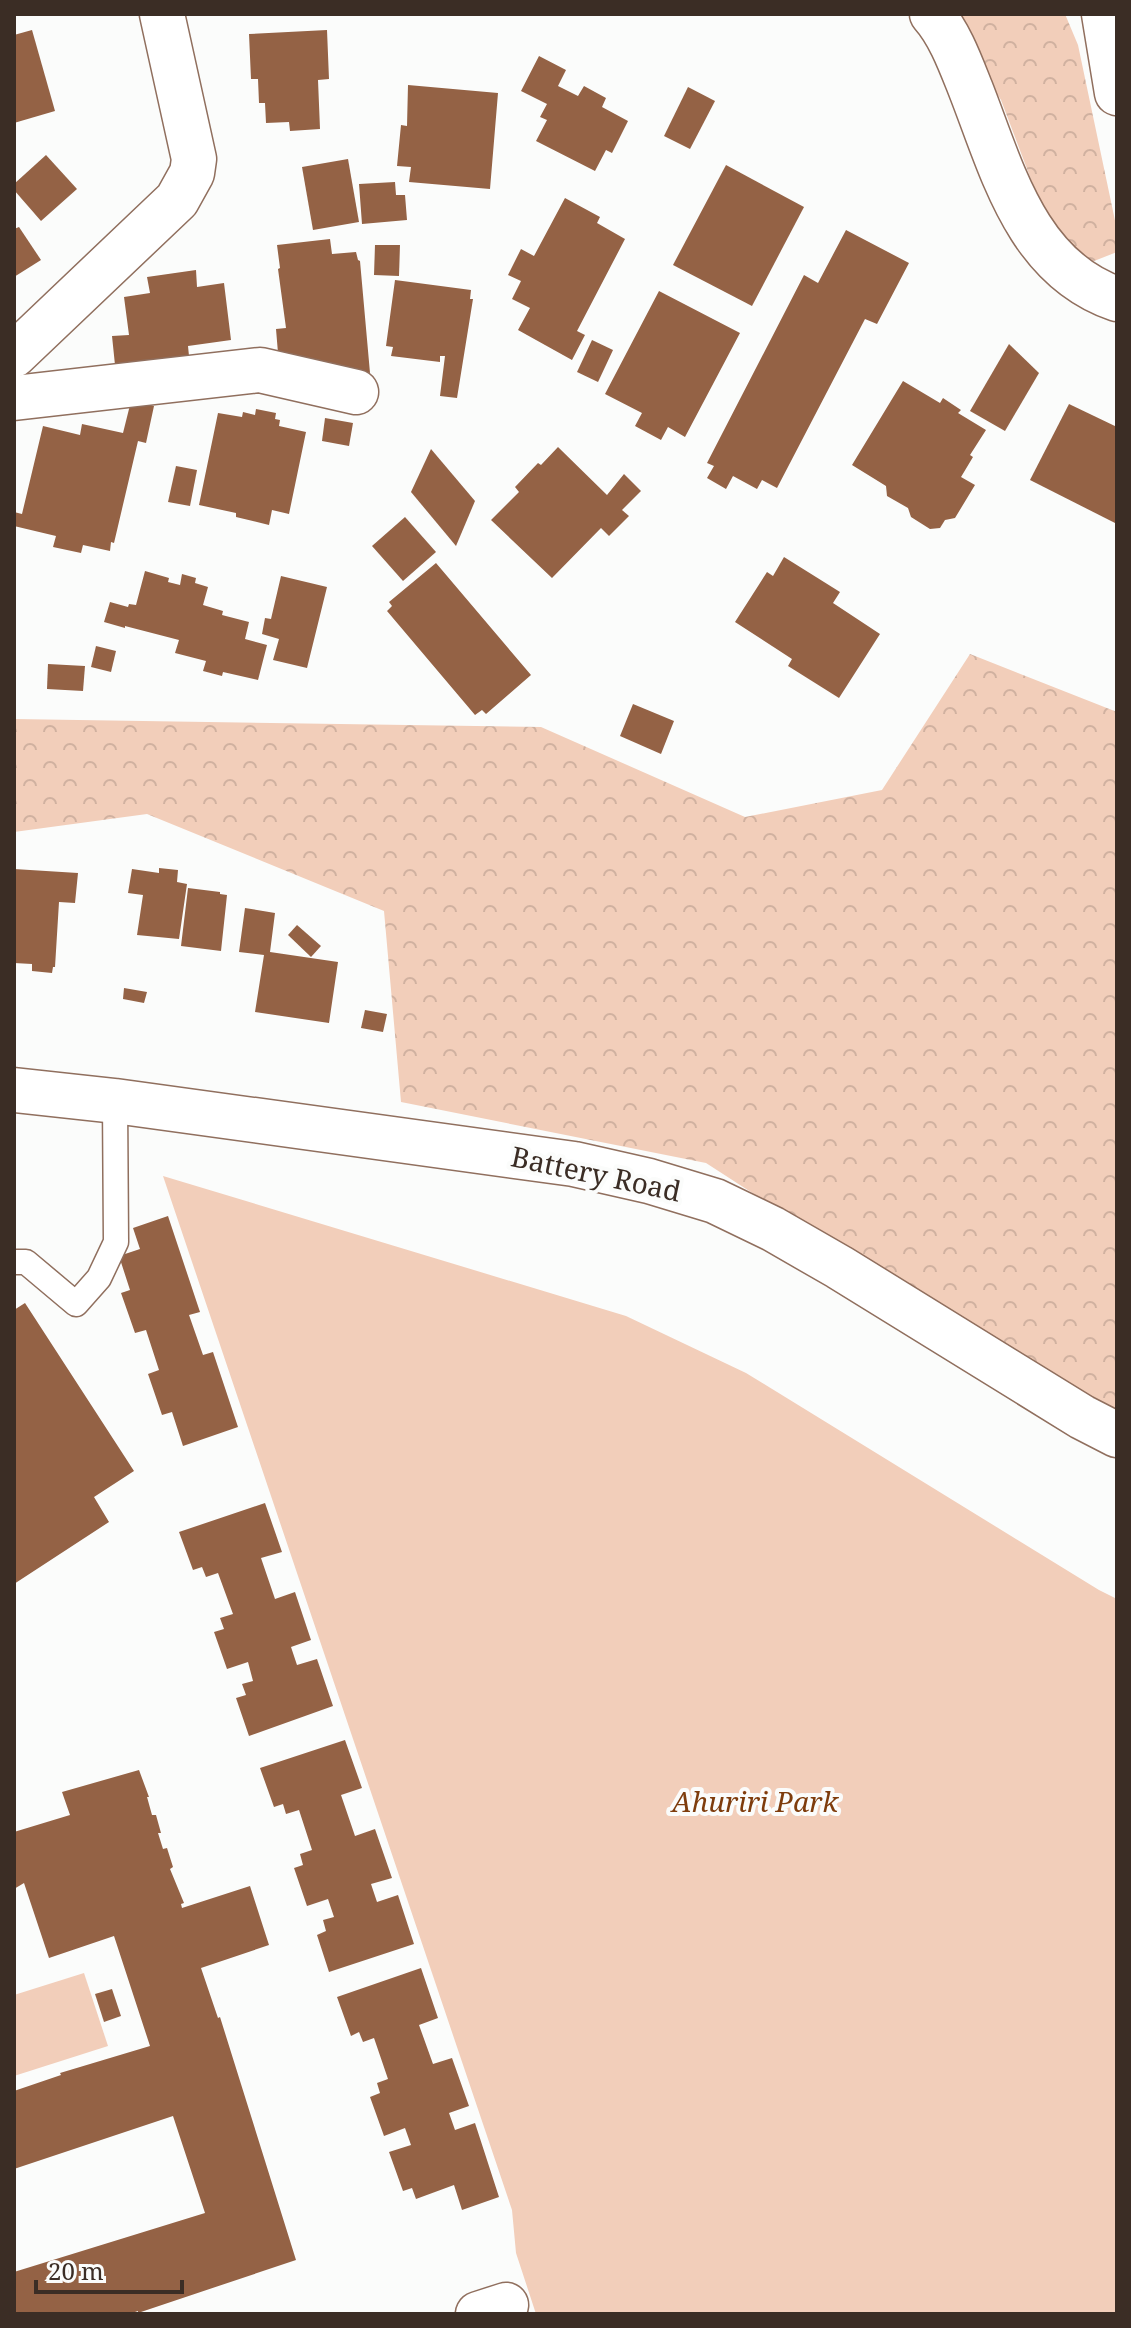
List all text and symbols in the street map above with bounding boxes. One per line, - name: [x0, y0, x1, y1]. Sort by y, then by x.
- street label: Battery Road: [508, 1136, 685, 1210]
- park label: Ahuriri Park: [670, 1782, 839, 1820]
- scale bar: [36, 2244, 182, 2294]
- text: 20 m: [48, 2254, 104, 2287]

